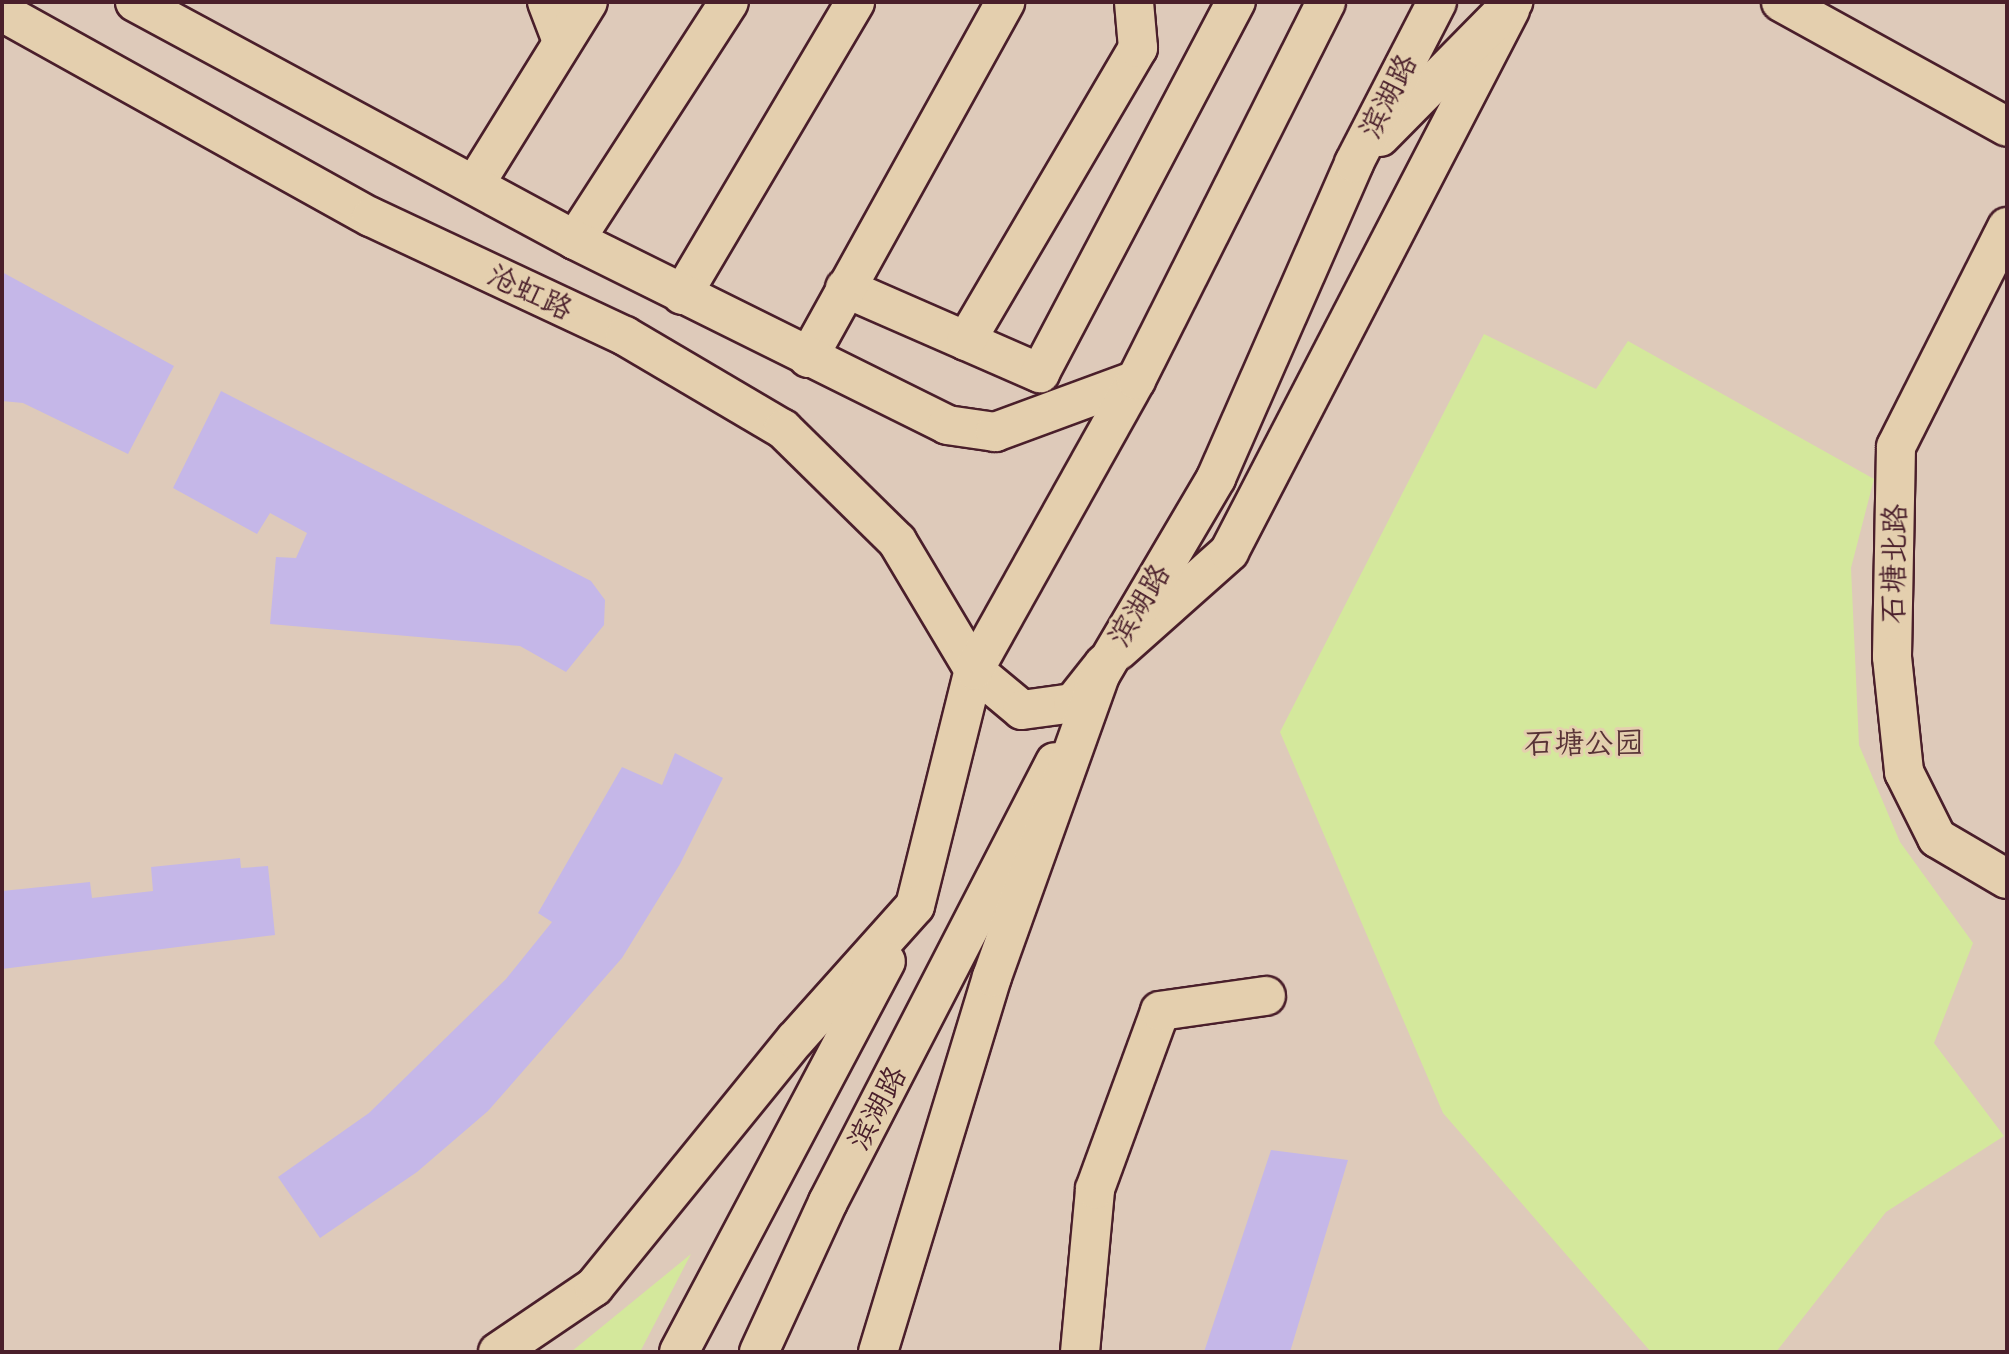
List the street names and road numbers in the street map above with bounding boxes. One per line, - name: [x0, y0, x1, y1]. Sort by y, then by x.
- street label: 滨湖路: [1352, 48, 1424, 144]
- street label: 沧虹路: [482, 257, 578, 327]
- street label: 石塘北路: [1875, 504, 1913, 624]
- street label: 滨湖路: [1100, 557, 1178, 653]
- street label: 滨湖路: [840, 1060, 914, 1156]

